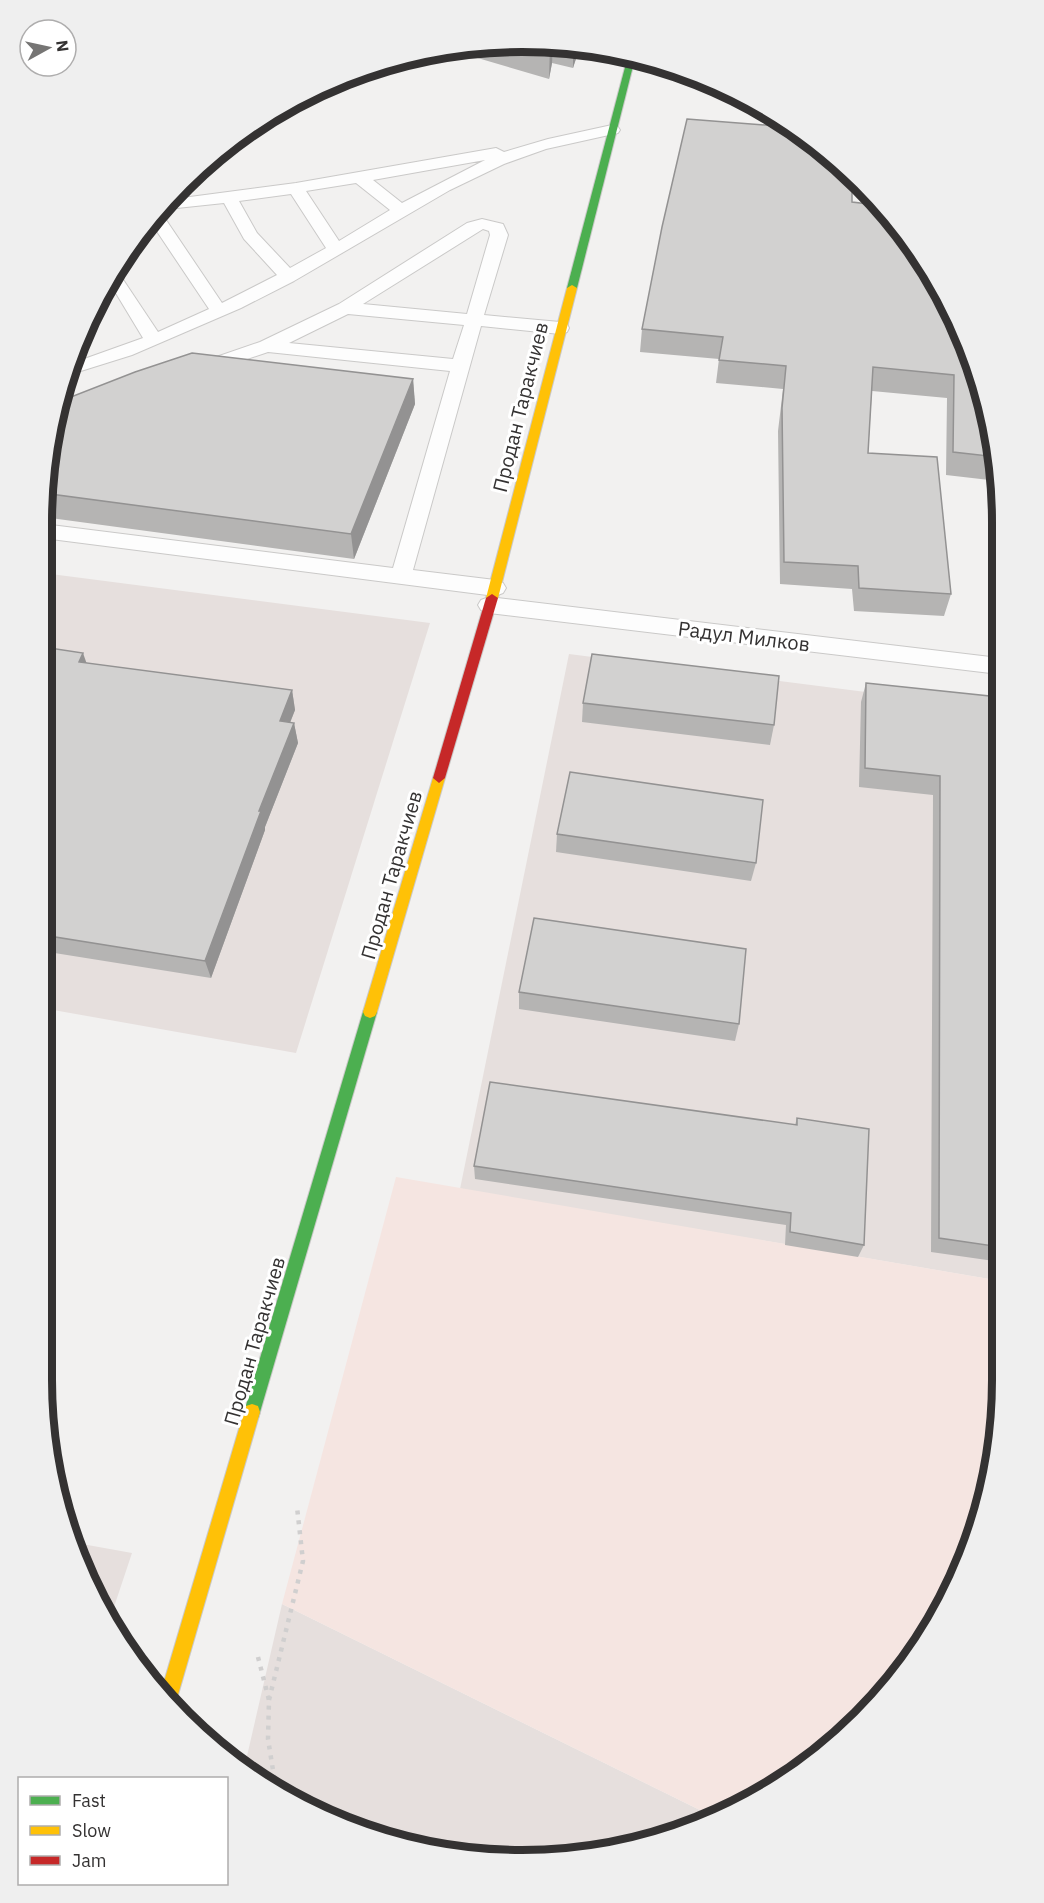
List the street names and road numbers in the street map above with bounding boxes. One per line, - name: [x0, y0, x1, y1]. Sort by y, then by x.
- street label: Продан Таракчиев: [486, 319, 554, 495]
- street label: Радул Милков: [676, 615, 812, 657]
- street label: Продан Таракчиев: [354, 787, 428, 963]
- street label: Продан Таракчиев: [217, 1253, 291, 1429]

